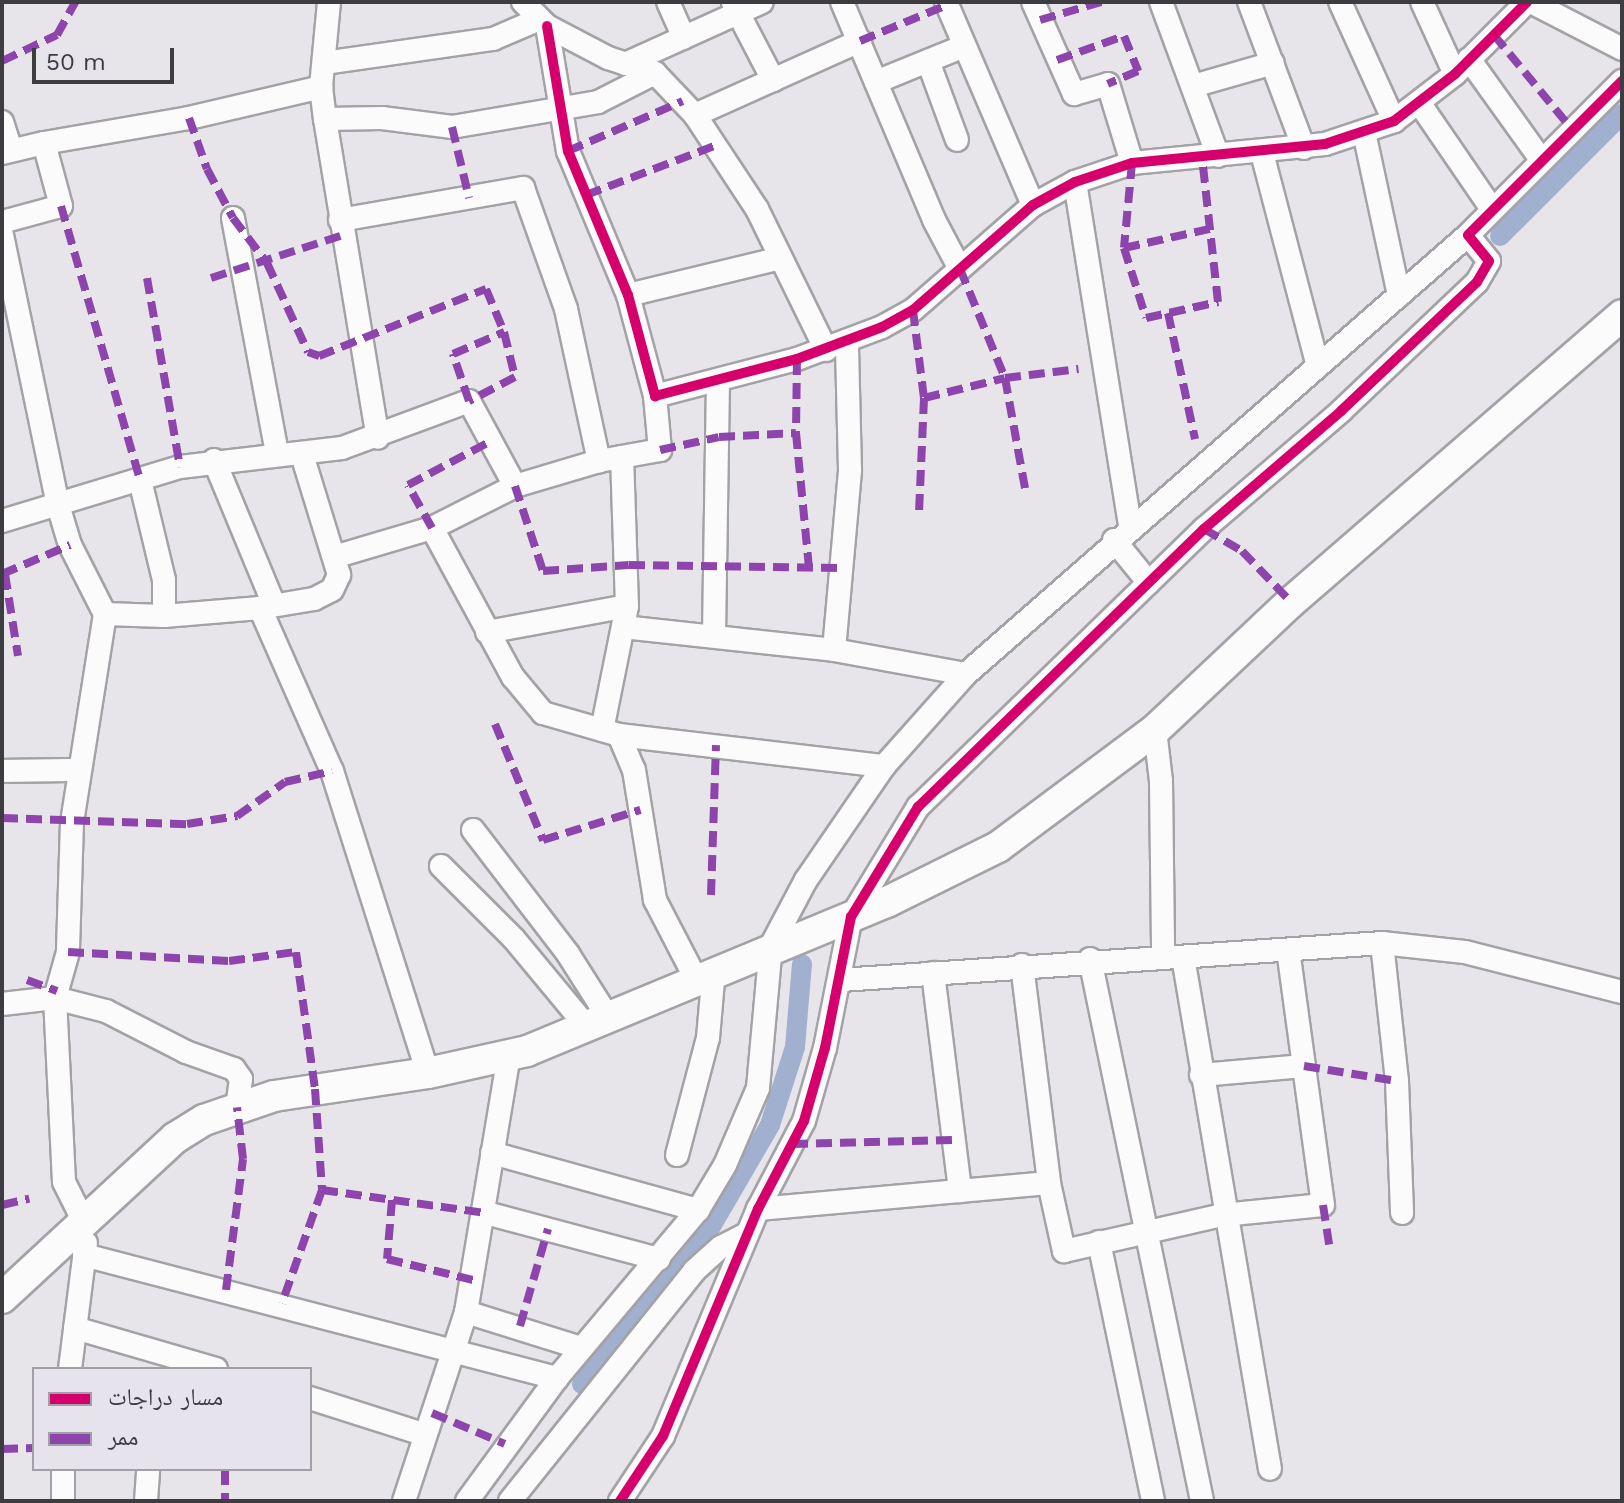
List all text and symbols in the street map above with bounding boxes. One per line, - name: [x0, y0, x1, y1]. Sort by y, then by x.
- scale bar: [36, 32, 178, 82]
- text: 50 m: [46, 48, 106, 76]
- legend: [32, 1367, 312, 1471]
- text: مسار دراجات: [108, 1383, 223, 1411]
- text: ممر: [108, 1423, 139, 1451]

